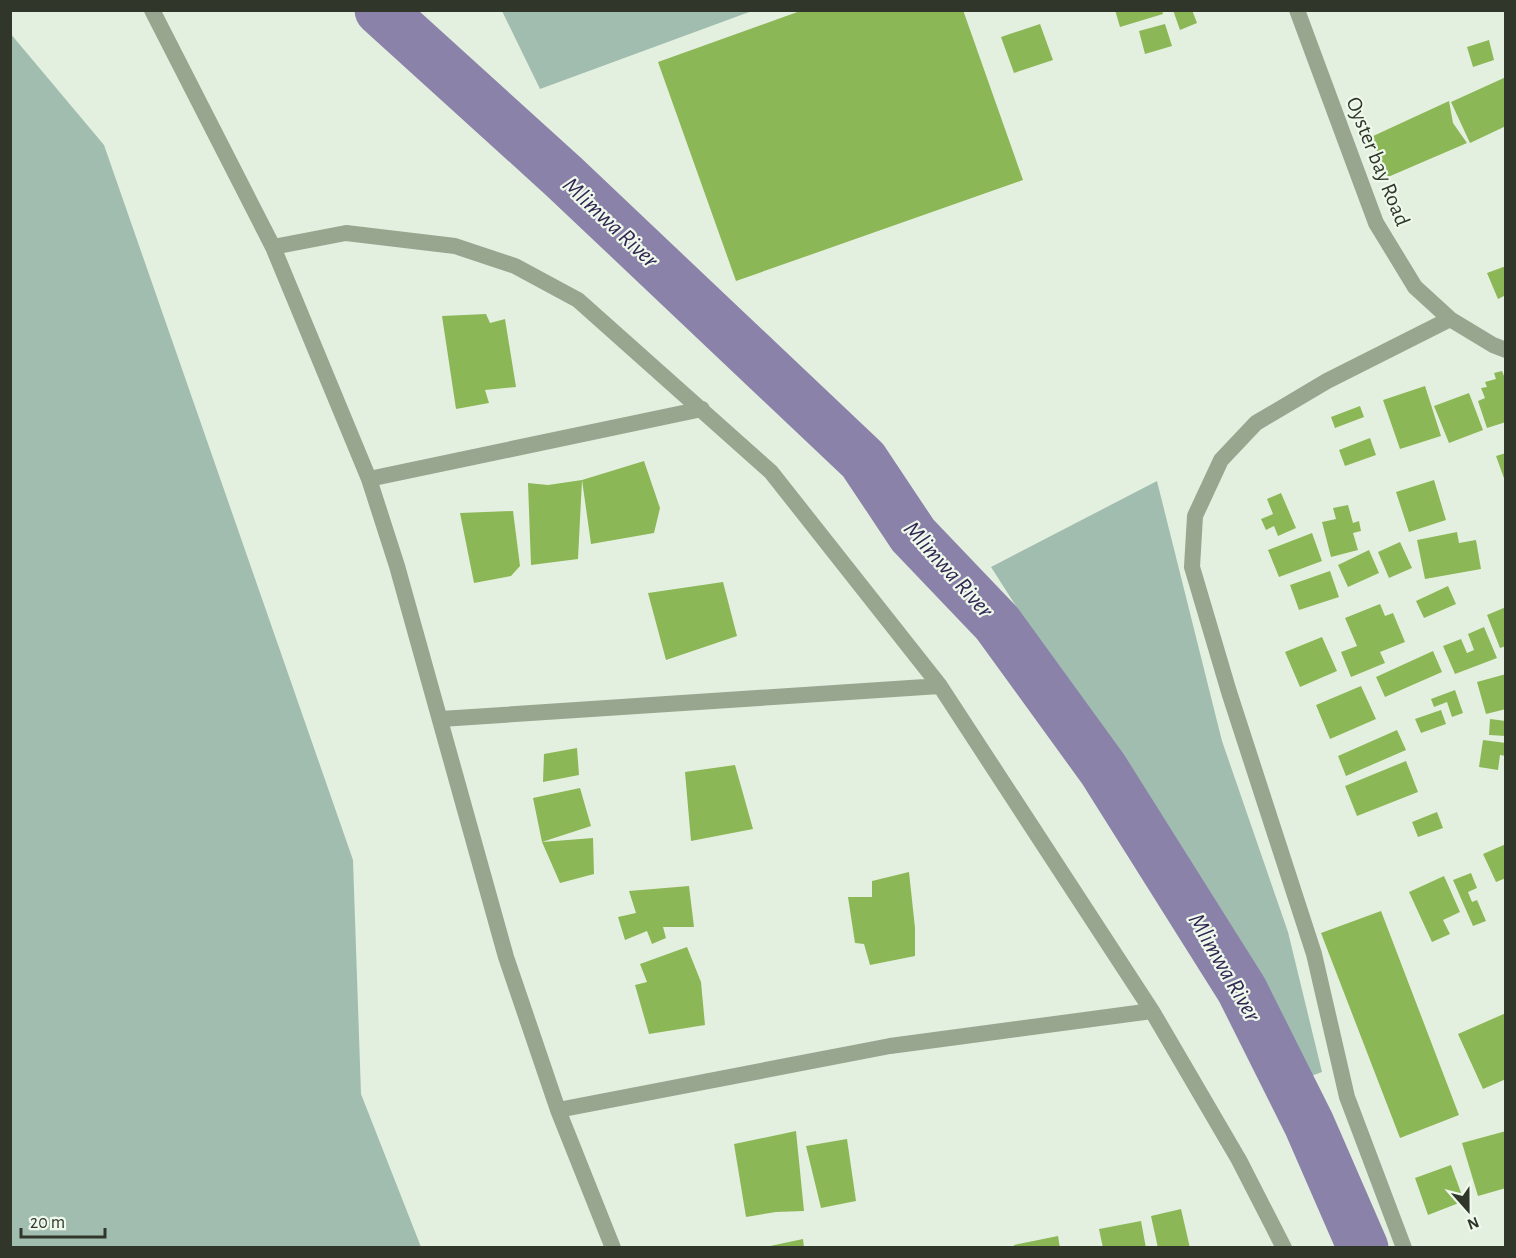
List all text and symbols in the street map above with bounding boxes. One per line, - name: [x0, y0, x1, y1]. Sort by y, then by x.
- street label: Oyster bay Road: [1342, 94, 1414, 229]
- water label: Mlimwa River: [558, 173, 663, 273]
- water label: Mlimwa River: [899, 517, 998, 623]
- water label: Mlimwa River: [1184, 909, 1265, 1027]
- north arrow: [1438, 1180, 1498, 1240]
- scale bar: [21, 1201, 105, 1239]
- text: 20 m: [30, 1214, 65, 1232]
- text: N: [1465, 1214, 1481, 1233]

